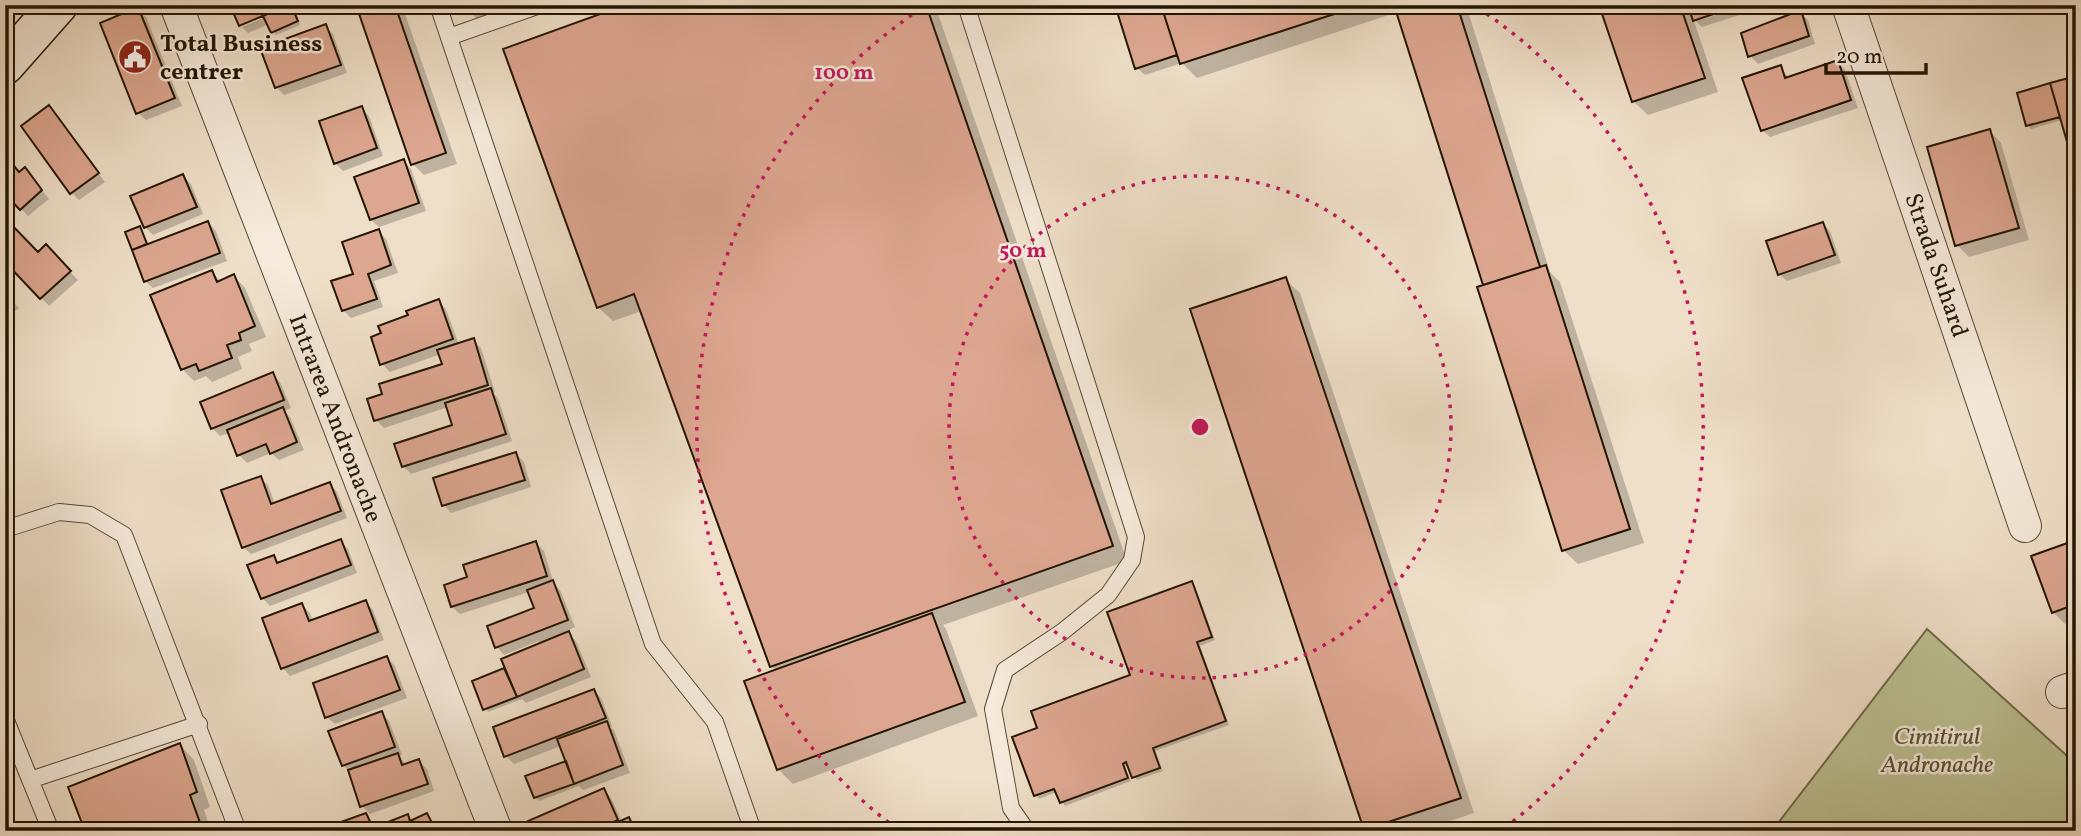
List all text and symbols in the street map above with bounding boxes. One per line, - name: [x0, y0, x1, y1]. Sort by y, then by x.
- place label: Total Business centrer: [160, 28, 322, 90]
- scale bar: [1826, 32, 1925, 76]
- public building icon: Total Business centrer: [116, 38, 154, 76]
- text: 20 m: [1836, 43, 1882, 72]
- text: 100 m: [814, 59, 874, 88]
- street label: Strada Suhard: [1895, 189, 1976, 342]
- text: 50 m: [999, 237, 1047, 266]
- street label: Intrarea Andronache: [279, 309, 390, 528]
- centre of rings: [1188, 415, 1212, 439]
- park label: Cimitirul Andronache: [1880, 721, 1993, 783]

